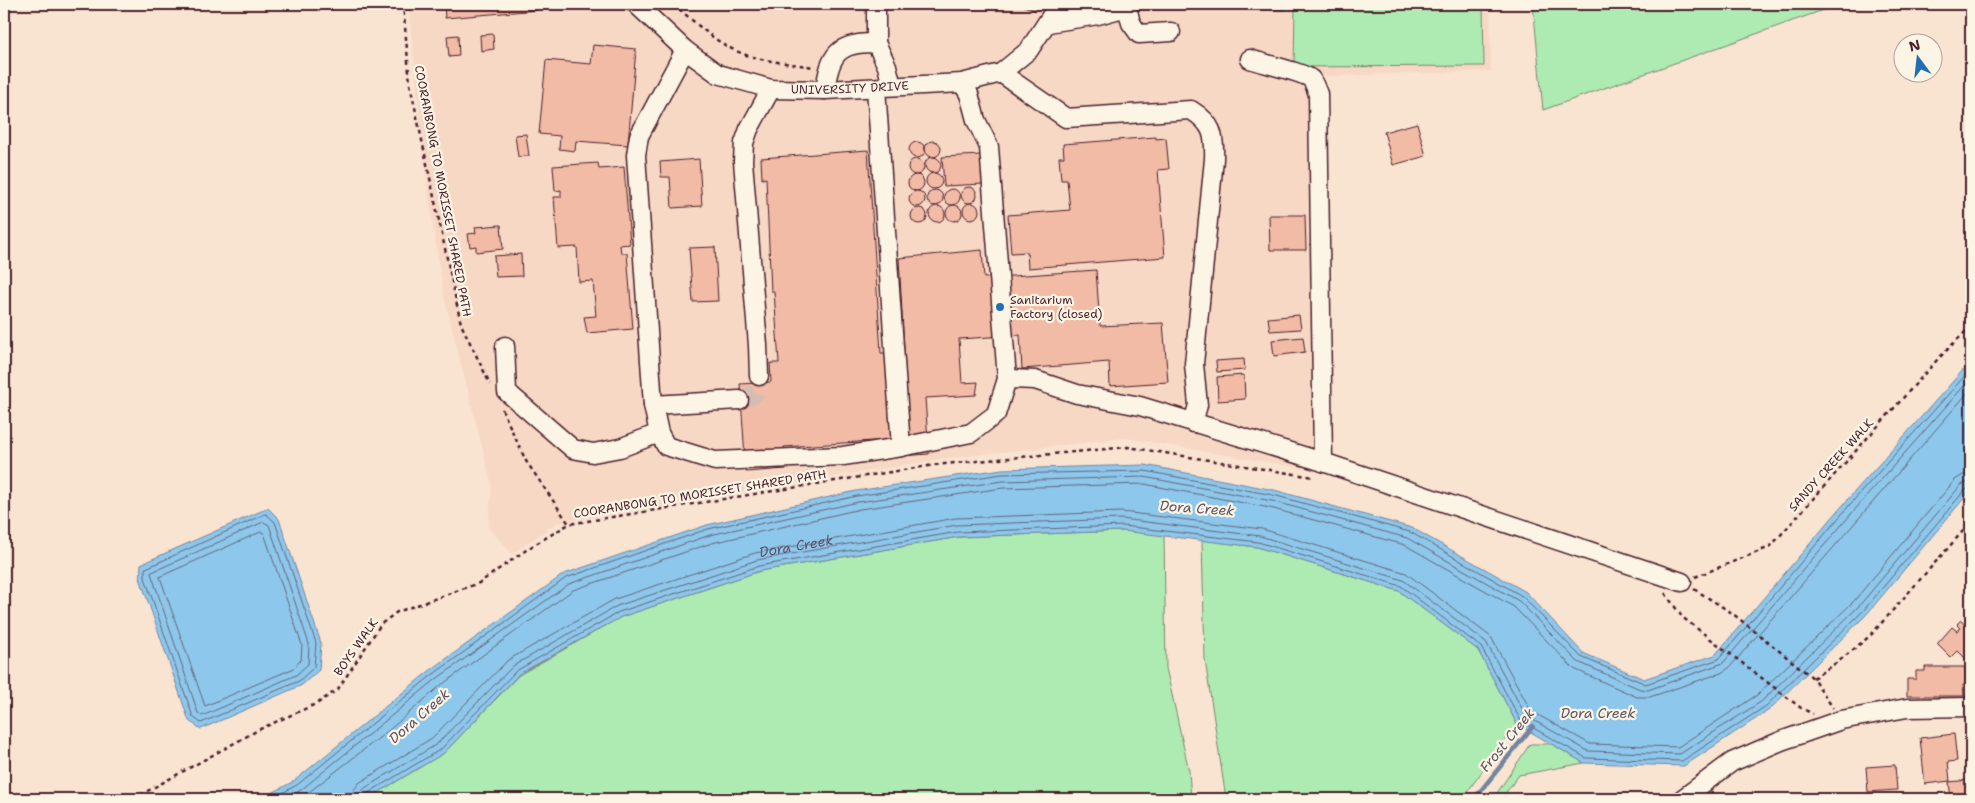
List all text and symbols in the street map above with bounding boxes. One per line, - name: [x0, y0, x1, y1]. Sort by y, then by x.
- north arrow: [1892, 32, 1942, 82]
- text: N: [1907, 35, 1922, 56]
- street label: COORANBONG TO MORISSET SHARED PATH: [411, 64, 475, 318]
- street label: UNIVERSITY DRIVE: [791, 78, 909, 98]
- place label: Sanitarium Factory (closed): [1010, 292, 1103, 322]
- marker: Sanitarium Factory (closed): [994, 301, 1006, 313]
- street label: SANDY CREEK WALK: [1785, 415, 1877, 515]
- street label: COORANBONG TO MORISSET SHARED PATH: [572, 466, 828, 522]
- water label: Dora Creek: [1159, 496, 1235, 520]
- water label: Dora Creek: [758, 531, 835, 561]
- street label: BOYS WALK: [330, 615, 382, 679]
- water label: Dora Creek: [385, 685, 453, 747]
- water label: Frost Creek: [1476, 704, 1538, 776]
- water label: Dora Creek: [1561, 704, 1635, 722]

